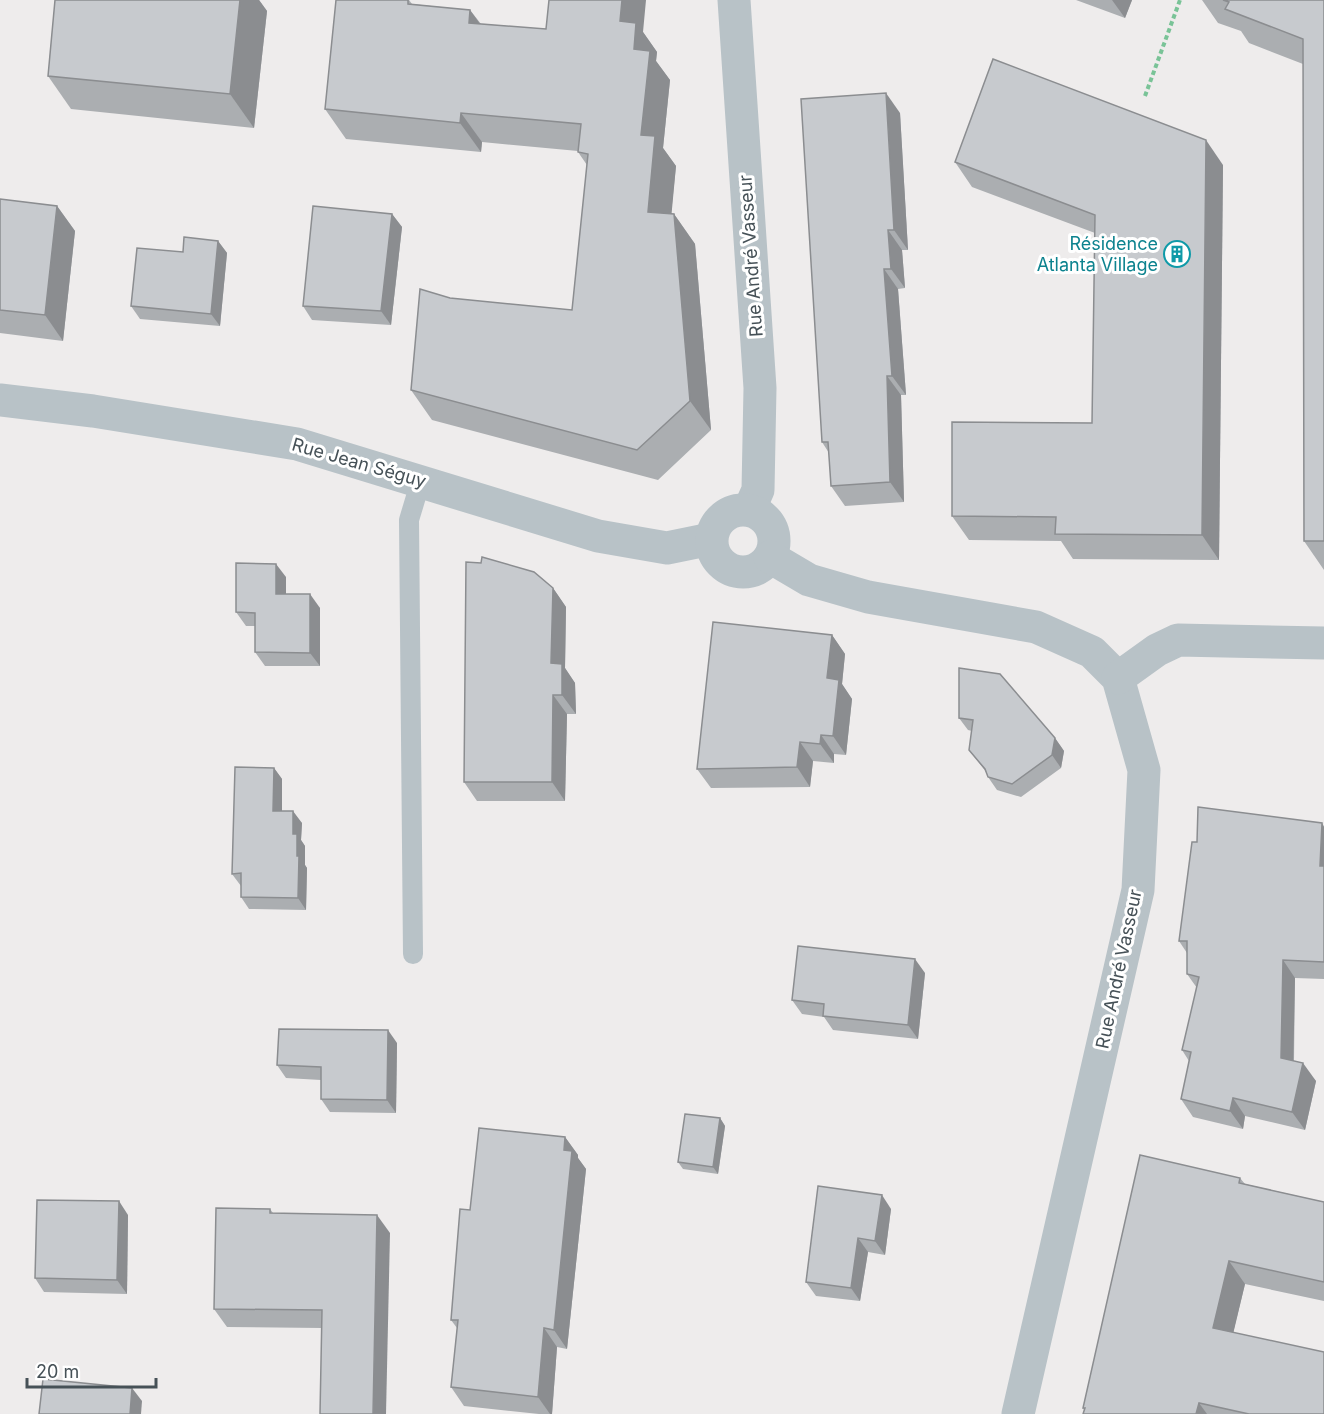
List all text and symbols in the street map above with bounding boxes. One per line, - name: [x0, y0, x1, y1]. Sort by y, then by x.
- street label: Rue André Vasseur: [734, 174, 767, 338]
- place label: Résidence Atlanta Village: [1037, 233, 1158, 275]
- building icon: Résidence Atlanta Village: [1162, 239, 1192, 269]
- street label: Rue Jean Séguy: [290, 433, 429, 492]
- street label: Rue André Vasseur: [1091, 887, 1146, 1051]
- scale bar: [27, 1351, 156, 1389]
- text: 20 m: [36, 1361, 79, 1382]

